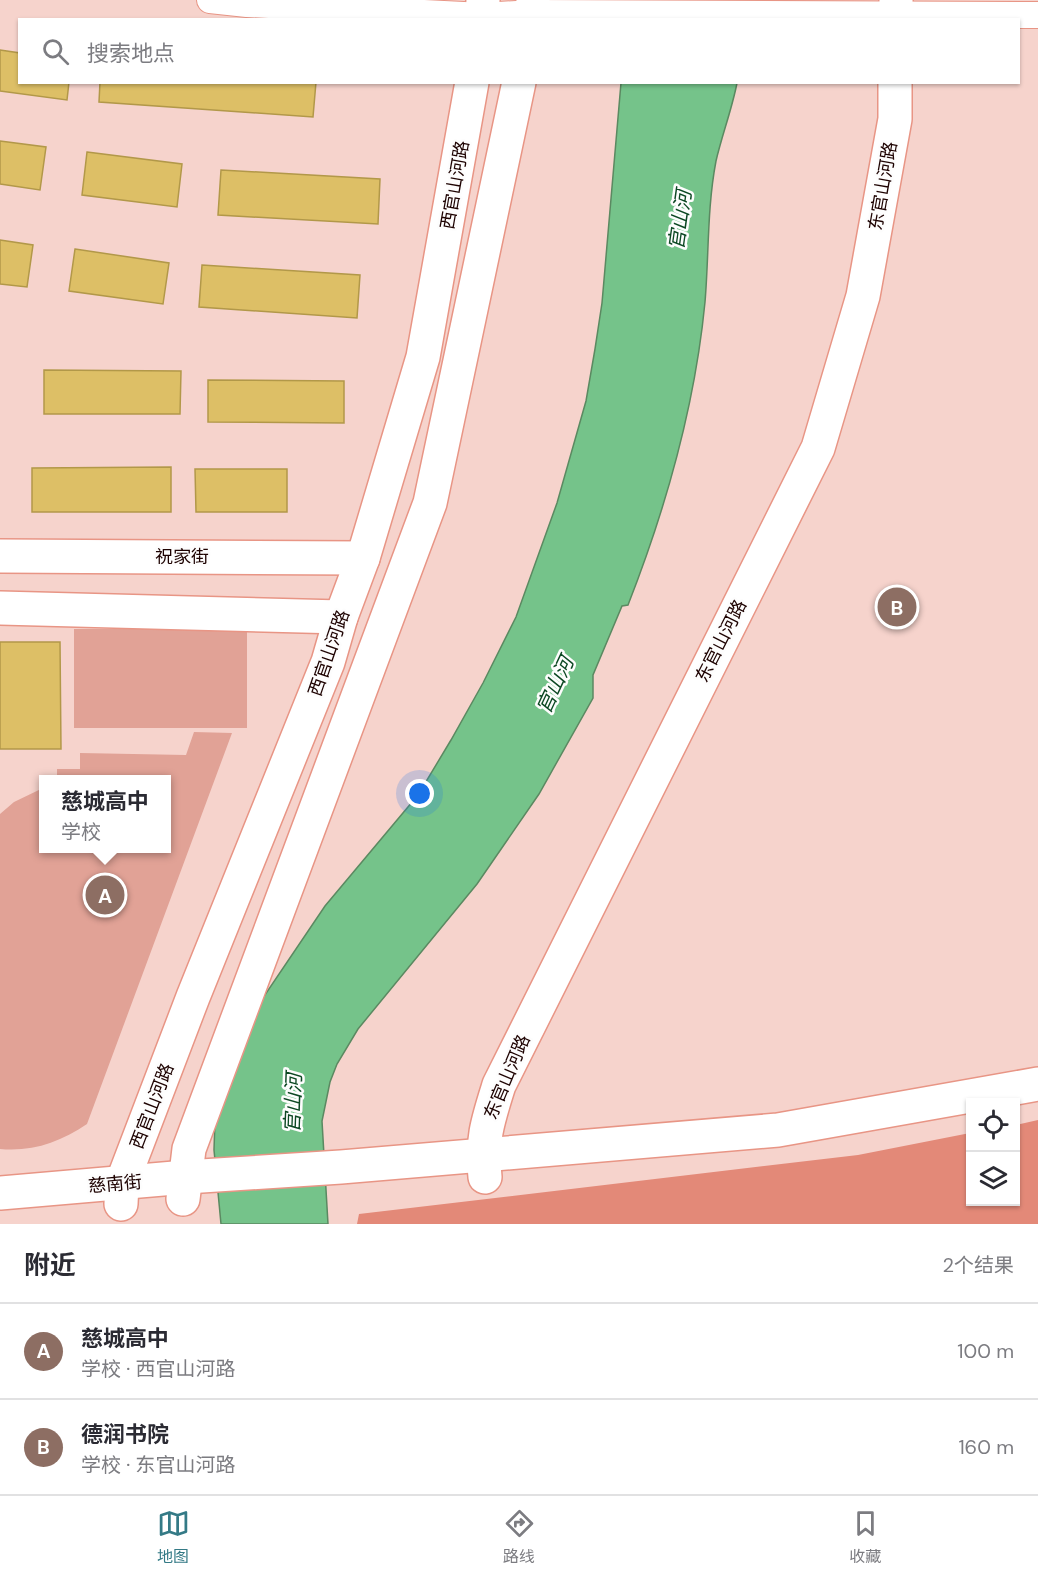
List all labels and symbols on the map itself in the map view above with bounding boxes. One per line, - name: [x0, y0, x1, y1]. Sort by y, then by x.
- street label: 西官山河路: [435, 139, 475, 231]
- street label: 东官山河路: [863, 140, 903, 232]
- water label: 官山河: [663, 185, 698, 252]
- street label: 祝家街: [155, 545, 209, 569]
- pin: B: [878, 584, 916, 630]
- street label: 东官山河路: [690, 595, 752, 687]
- street label: 西官山河路: [303, 607, 355, 699]
- water label: 官山河: [531, 649, 581, 718]
- your location: [405, 779, 434, 808]
- pin: A: [86, 872, 124, 918]
- street label: 东官山河路: [478, 1031, 536, 1123]
- street label: 西官山河路: [125, 1060, 179, 1152]
- water label: 官山河: [279, 1069, 307, 1133]
- street label: 慈南街: [87, 1170, 143, 1198]

